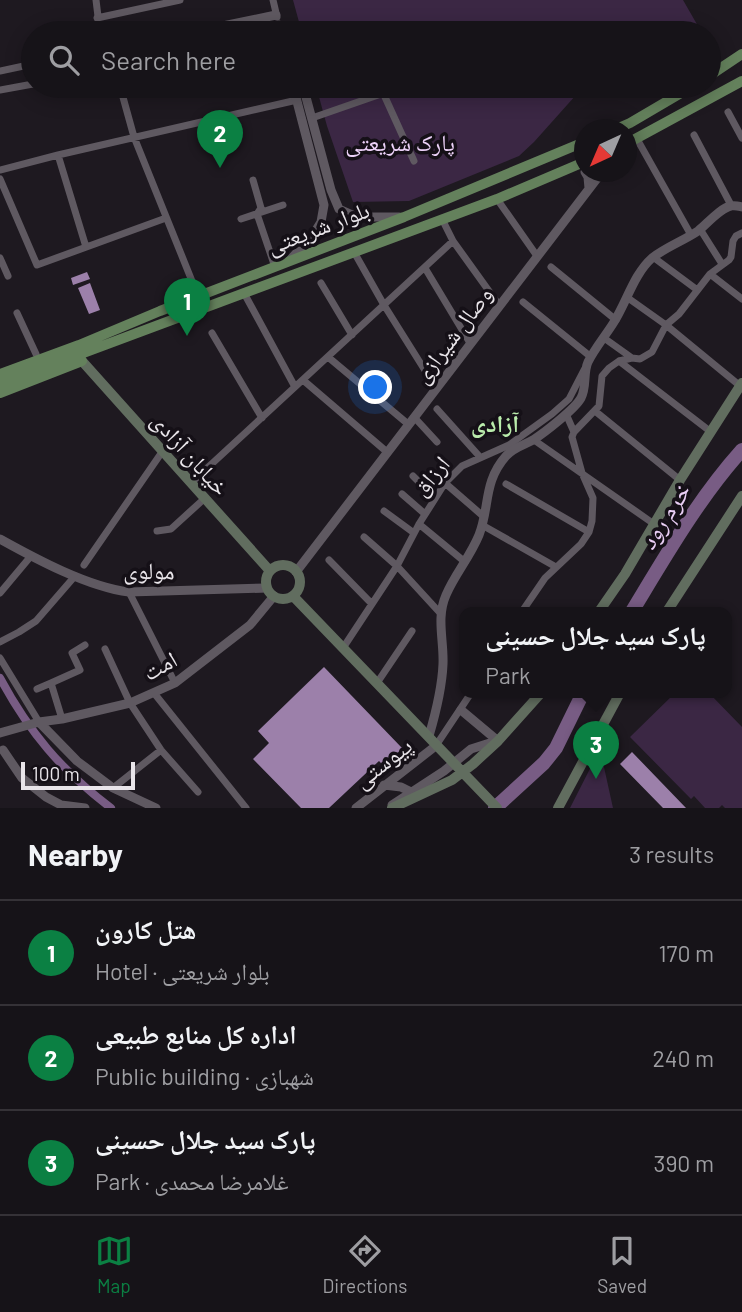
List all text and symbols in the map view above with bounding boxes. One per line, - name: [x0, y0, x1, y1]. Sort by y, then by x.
- search box: [21, 21, 721, 98]
- icon: search: [45, 41, 83, 79]
- text: Search here: [101, 44, 236, 75]
- pin: 2: [197, 110, 243, 168]
- north arrow: [574, 119, 637, 182]
- park label: پارک شریعتی: [345, 128, 455, 157]
- street label: بلوار شریعتی: [262, 195, 373, 260]
- pin: 1: [164, 278, 210, 336]
- street label: وصال شیرازی: [407, 280, 499, 389]
- your location: [358, 370, 392, 404]
- street label: خیابان آزادی: [145, 406, 235, 501]
- district label: آزادی: [471, 408, 519, 438]
- street label: ارزاق: [405, 450, 456, 502]
- water label: خرم رود: [632, 478, 698, 556]
- street label: مولوی: [123, 556, 175, 585]
- popup: [459, 607, 732, 698]
- text: پارک سید جلال حسینی: [485, 619, 706, 650]
- street label: امت: [138, 644, 182, 686]
- text: Park: [485, 661, 531, 689]
- pin: 3: [573, 721, 619, 779]
- street label: پیوستی: [348, 731, 418, 795]
- scale bar: [21, 759, 135, 791]
- text: 100 m: [32, 762, 80, 785]
- text: Nearby: [28, 836, 123, 872]
- text: 3 results: [629, 840, 714, 868]
- text: هتل کارون: [95, 913, 196, 944]
- text: 1: [47, 939, 55, 967]
- text: 170 m: [658, 939, 714, 967]
- text: Hotel · بلوار شریعتی: [95, 957, 270, 985]
- text: اداره کل منابع طبیعی: [95, 1018, 297, 1049]
- text: 2: [45, 1044, 57, 1072]
- text: 240 m: [652, 1044, 714, 1072]
- text: Public building · شهبازی: [95, 1062, 314, 1090]
- text: پارک سید جلال حسینی: [95, 1123, 315, 1154]
- text: 3: [45, 1149, 57, 1177]
- text: 390 m: [654, 1149, 714, 1177]
- text: Park · غلامرضا محمدی: [95, 1167, 289, 1195]
- tab: Map: [95, 1232, 133, 1297]
- tab: Directions: [323, 1232, 408, 1297]
- tab: Saved: [597, 1232, 647, 1297]

